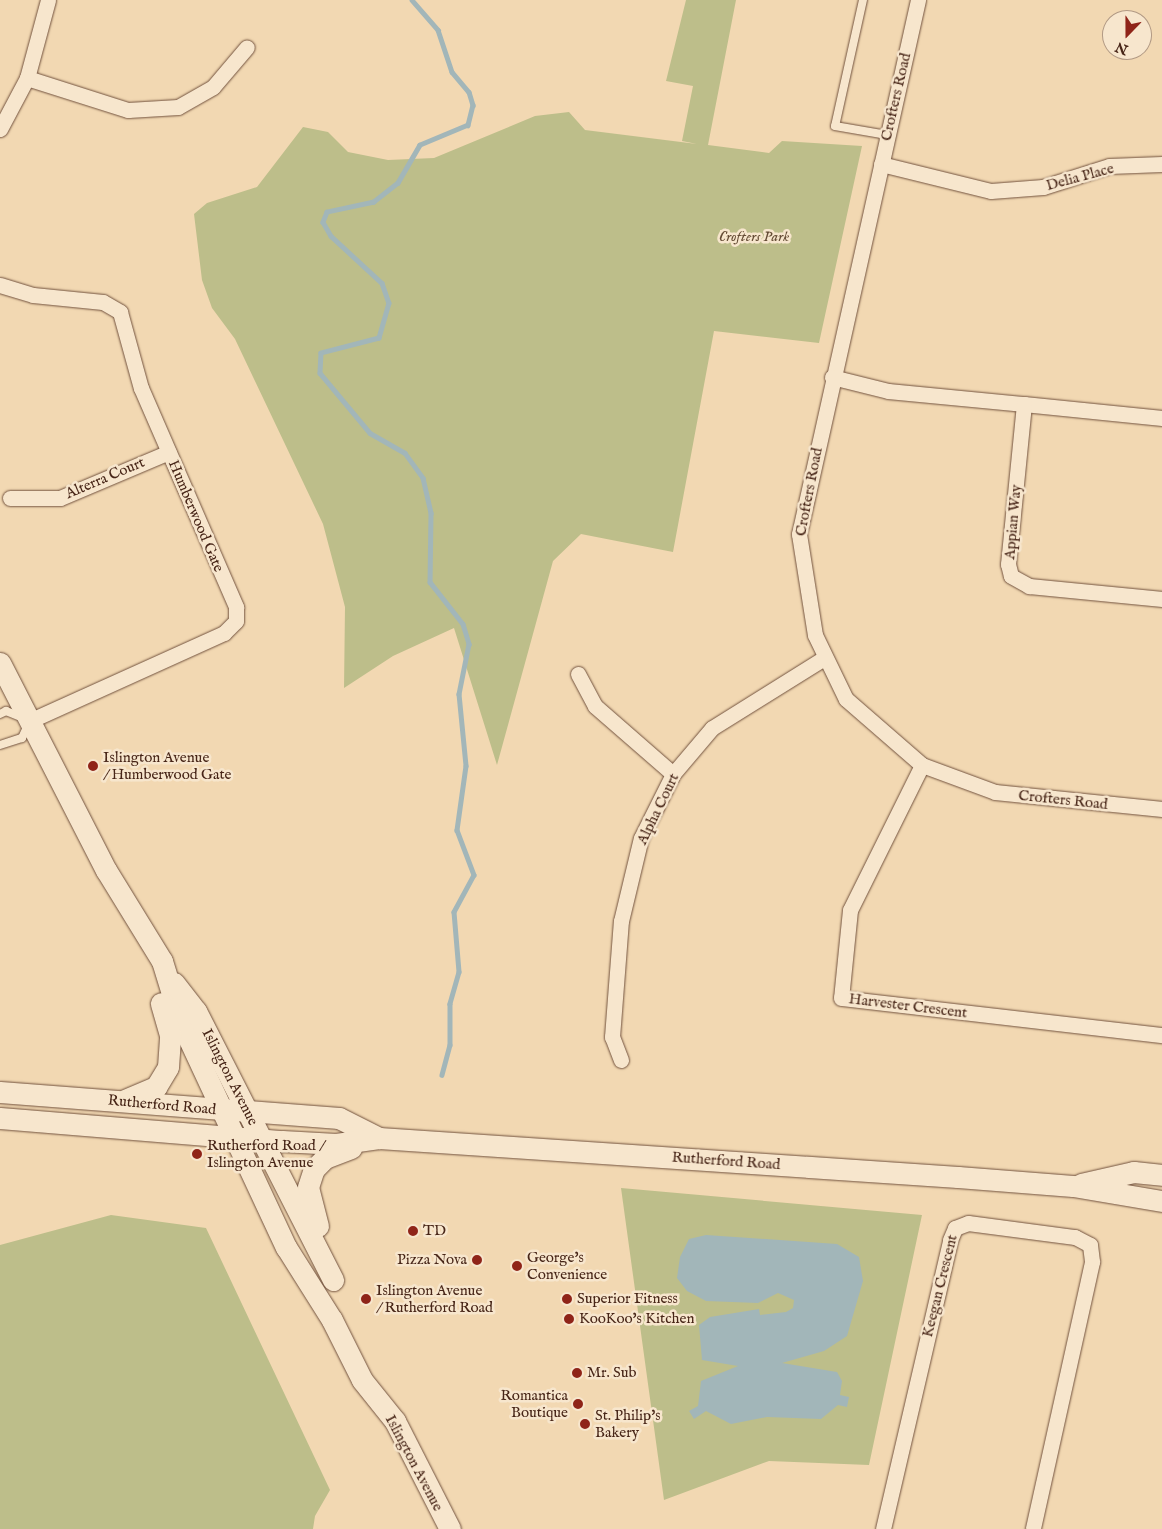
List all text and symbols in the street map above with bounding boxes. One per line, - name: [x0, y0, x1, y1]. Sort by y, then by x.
- north arrow: [1102, 10, 1152, 60]
- text: N: [1113, 37, 1131, 59]
- street label: Crofters Road: [877, 51, 915, 143]
- street label: Delia Place: [1044, 159, 1116, 195]
- park label: Crofters Park: [719, 228, 789, 246]
- street label: Crofters Road: [792, 446, 826, 538]
- street label: Alterra Court: [63, 453, 147, 503]
- street label: Humberwood Gate: [164, 457, 228, 575]
- street label: Appian Way: [1001, 484, 1025, 560]
- place label: Islington Avenue / Humberwood Gate: [103, 748, 231, 783]
- marker: Islington Avenue / Humberwood Gate: [87, 760, 99, 772]
- street label: Alpha Court: [633, 770, 683, 848]
- street label: Crofters Road: [1017, 786, 1109, 814]
- street label: Harvester Crescent: [848, 990, 968, 1022]
- street label: Islington Avenue: [198, 1026, 262, 1128]
- street label: Rutherford Road: [107, 1091, 217, 1119]
- place label: Rutherford Road / Islington Avenue: [207, 1136, 324, 1171]
- marker: Rutherford Road / Islington Avenue: [191, 1148, 203, 1160]
- street label: Rutherford Road: [671, 1148, 781, 1174]
- place label: TD: [423, 1222, 446, 1240]
- marker: TD: [407, 1225, 419, 1237]
- street label: Keegan Crescent: [919, 1233, 961, 1339]
- place label: George's Convenience: [527, 1248, 607, 1283]
- place label: Pizza Nova: [397, 1251, 467, 1269]
- marker: Pizza Nova: [471, 1254, 483, 1266]
- marker: George's Convenience: [511, 1260, 523, 1272]
- place label: Islington Avenue / Rutherford Road: [376, 1281, 493, 1316]
- place label: Superior Fitness: [577, 1290, 678, 1308]
- marker: Islington Avenue / Rutherford Road: [360, 1293, 372, 1305]
- marker: Superior Fitness: [561, 1293, 573, 1305]
- place label: KooKoo's Kitchen: [579, 1310, 694, 1328]
- marker: KooKoo's Kitchen: [563, 1313, 575, 1325]
- place label: Mr. Sub: [587, 1364, 636, 1382]
- marker: Mr. Sub: [571, 1367, 583, 1379]
- place label: Romantica Boutique: [501, 1386, 568, 1421]
- marker: Romantica Boutique: [572, 1398, 584, 1410]
- place label: St. Philip's Bakery: [595, 1406, 661, 1441]
- street label: Islington Avenue: [381, 1412, 447, 1514]
- marker: St. Philip's Bakery: [579, 1418, 591, 1430]

